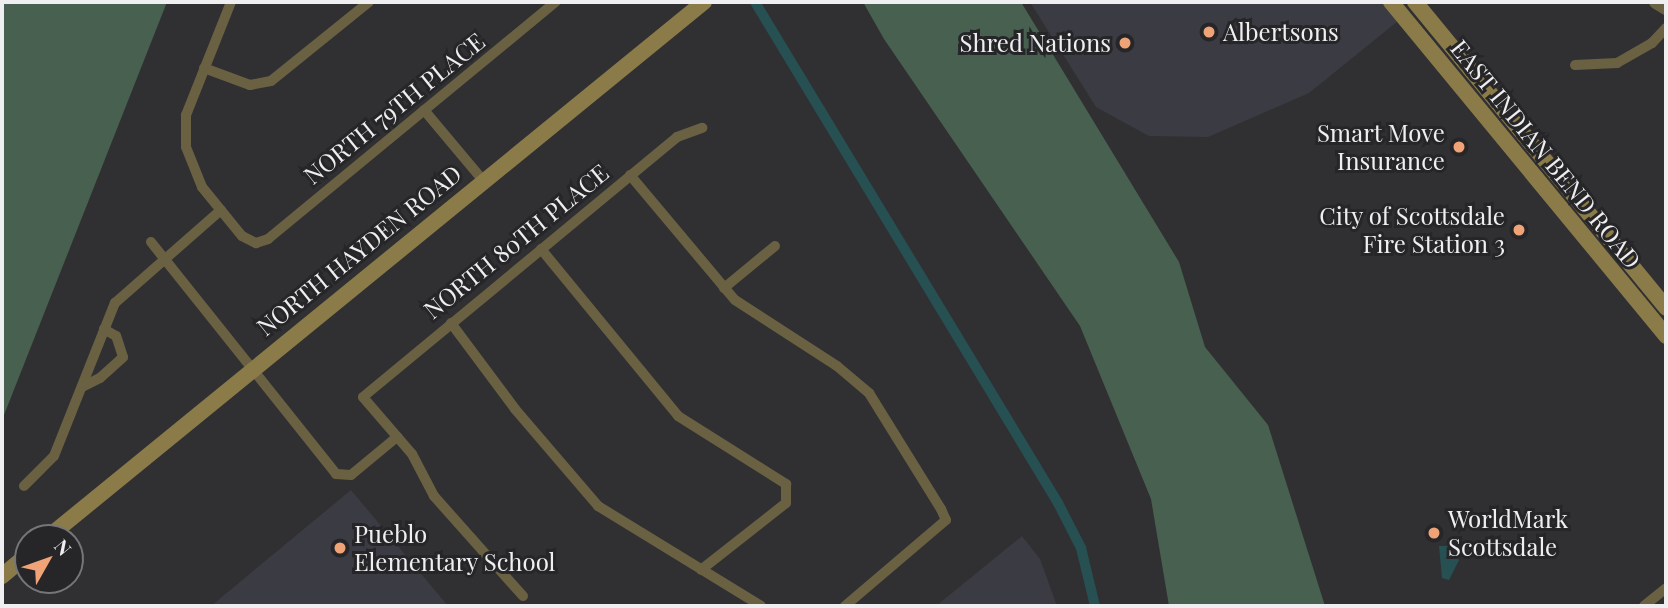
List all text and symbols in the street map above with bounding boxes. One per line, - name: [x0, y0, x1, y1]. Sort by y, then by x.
- place label: Albertsons: [1223, 18, 1339, 46]
- marker: Albertsons: [1201, 24, 1217, 40]
- street label: NORTH 79TH PLACE: [298, 26, 490, 190]
- place label: Shred Nations: [960, 29, 1111, 57]
- street label: EAST INDIAN BEND ROAD: [1445, 34, 1647, 274]
- marker: Shred Nations: [1117, 35, 1133, 51]
- place label: Smart Move Insurance: [1317, 119, 1445, 175]
- marker: Smart Move Insurance: [1451, 139, 1467, 155]
- street label: NORTH 80TH PLACE: [418, 158, 614, 324]
- street label: NORTH HAYDEN ROAD: [251, 159, 467, 341]
- place label: City of Scottsdale Fire Station 3: [1319, 202, 1505, 258]
- marker: City of Scottsdale Fire Station 3: [1511, 222, 1527, 238]
- place label: WorldMark Scottsdale: [1448, 505, 1568, 561]
- place label: Pueblo Elementary School: [354, 520, 556, 576]
- north arrow: [14, 524, 84, 594]
- marker: WorldMark Scottsdale: [1426, 525, 1442, 541]
- text: N: [49, 533, 78, 560]
- marker: Pueblo Elementary School: [332, 540, 348, 556]

